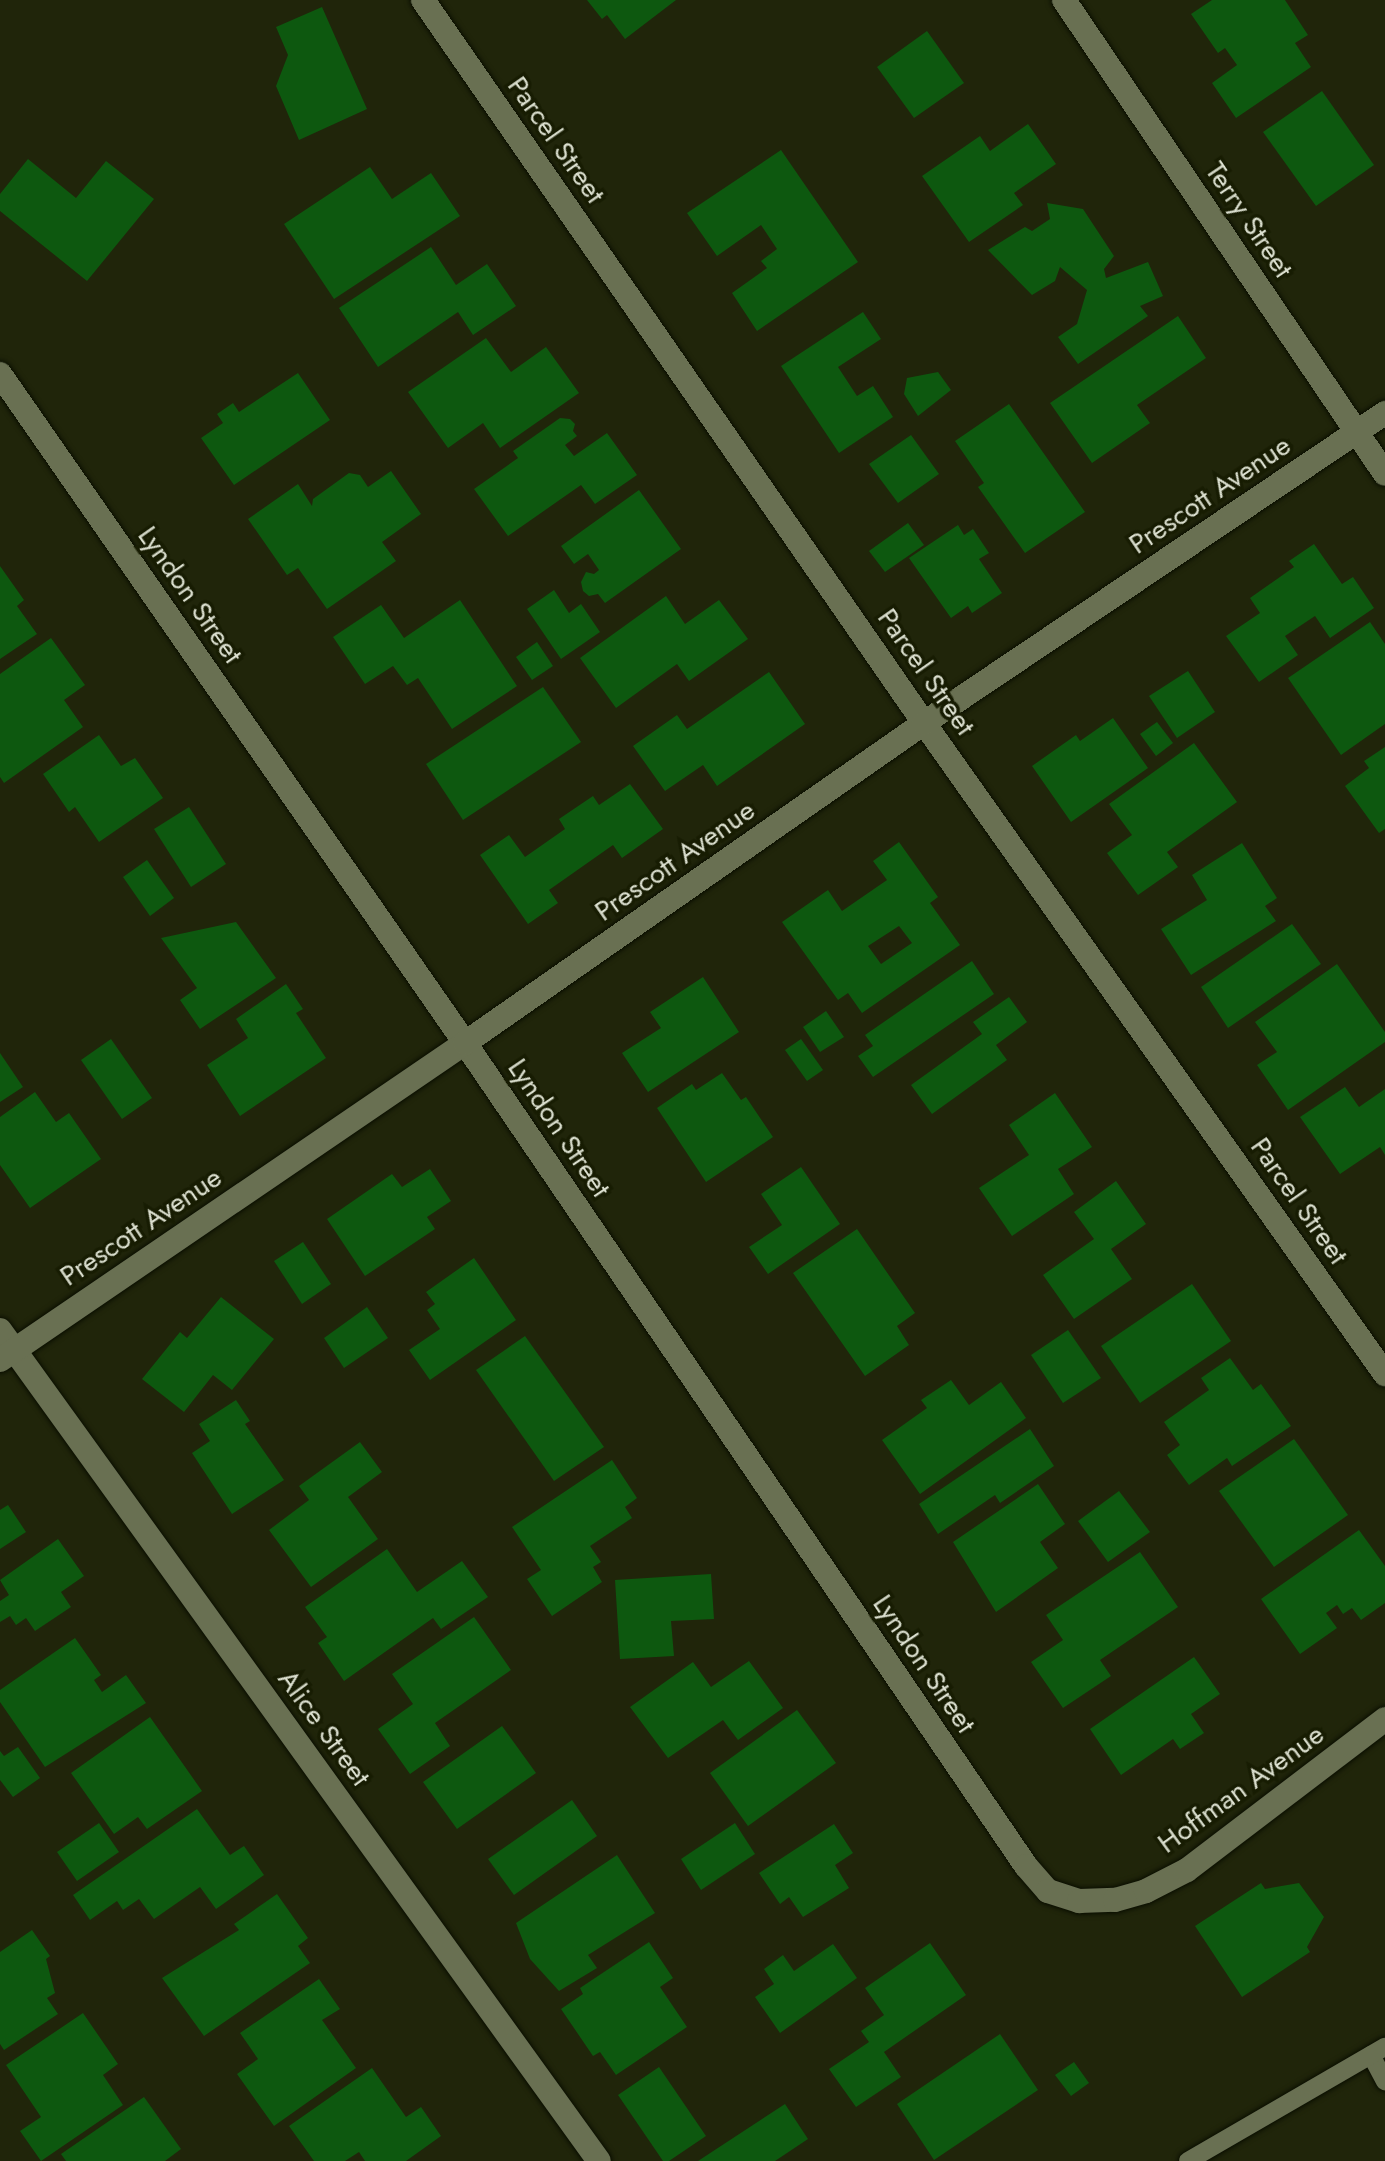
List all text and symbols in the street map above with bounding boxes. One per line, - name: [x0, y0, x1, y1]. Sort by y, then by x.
- street label: Parcel Street: [500, 70, 612, 210]
- street label: Terry Street: [1198, 156, 1300, 284]
- street label: Prescott Avenue: [1123, 429, 1297, 561]
- street label: Lyndon Street: [131, 520, 249, 670]
- street label: Parcel Street: [870, 602, 982, 742]
- street label: Prescott Avenue: [589, 793, 761, 929]
- street label: Lyndon Street: [501, 1053, 617, 1203]
- street label: Parcel Street: [1243, 1131, 1355, 1271]
- street label: Prescott Avenue: [54, 1161, 228, 1293]
- street label: Lyndon Street: [866, 1589, 982, 1739]
- street label: Alice Street: [271, 1663, 377, 1793]
- street label: Hoffman Avenue: [1151, 1718, 1331, 1860]

